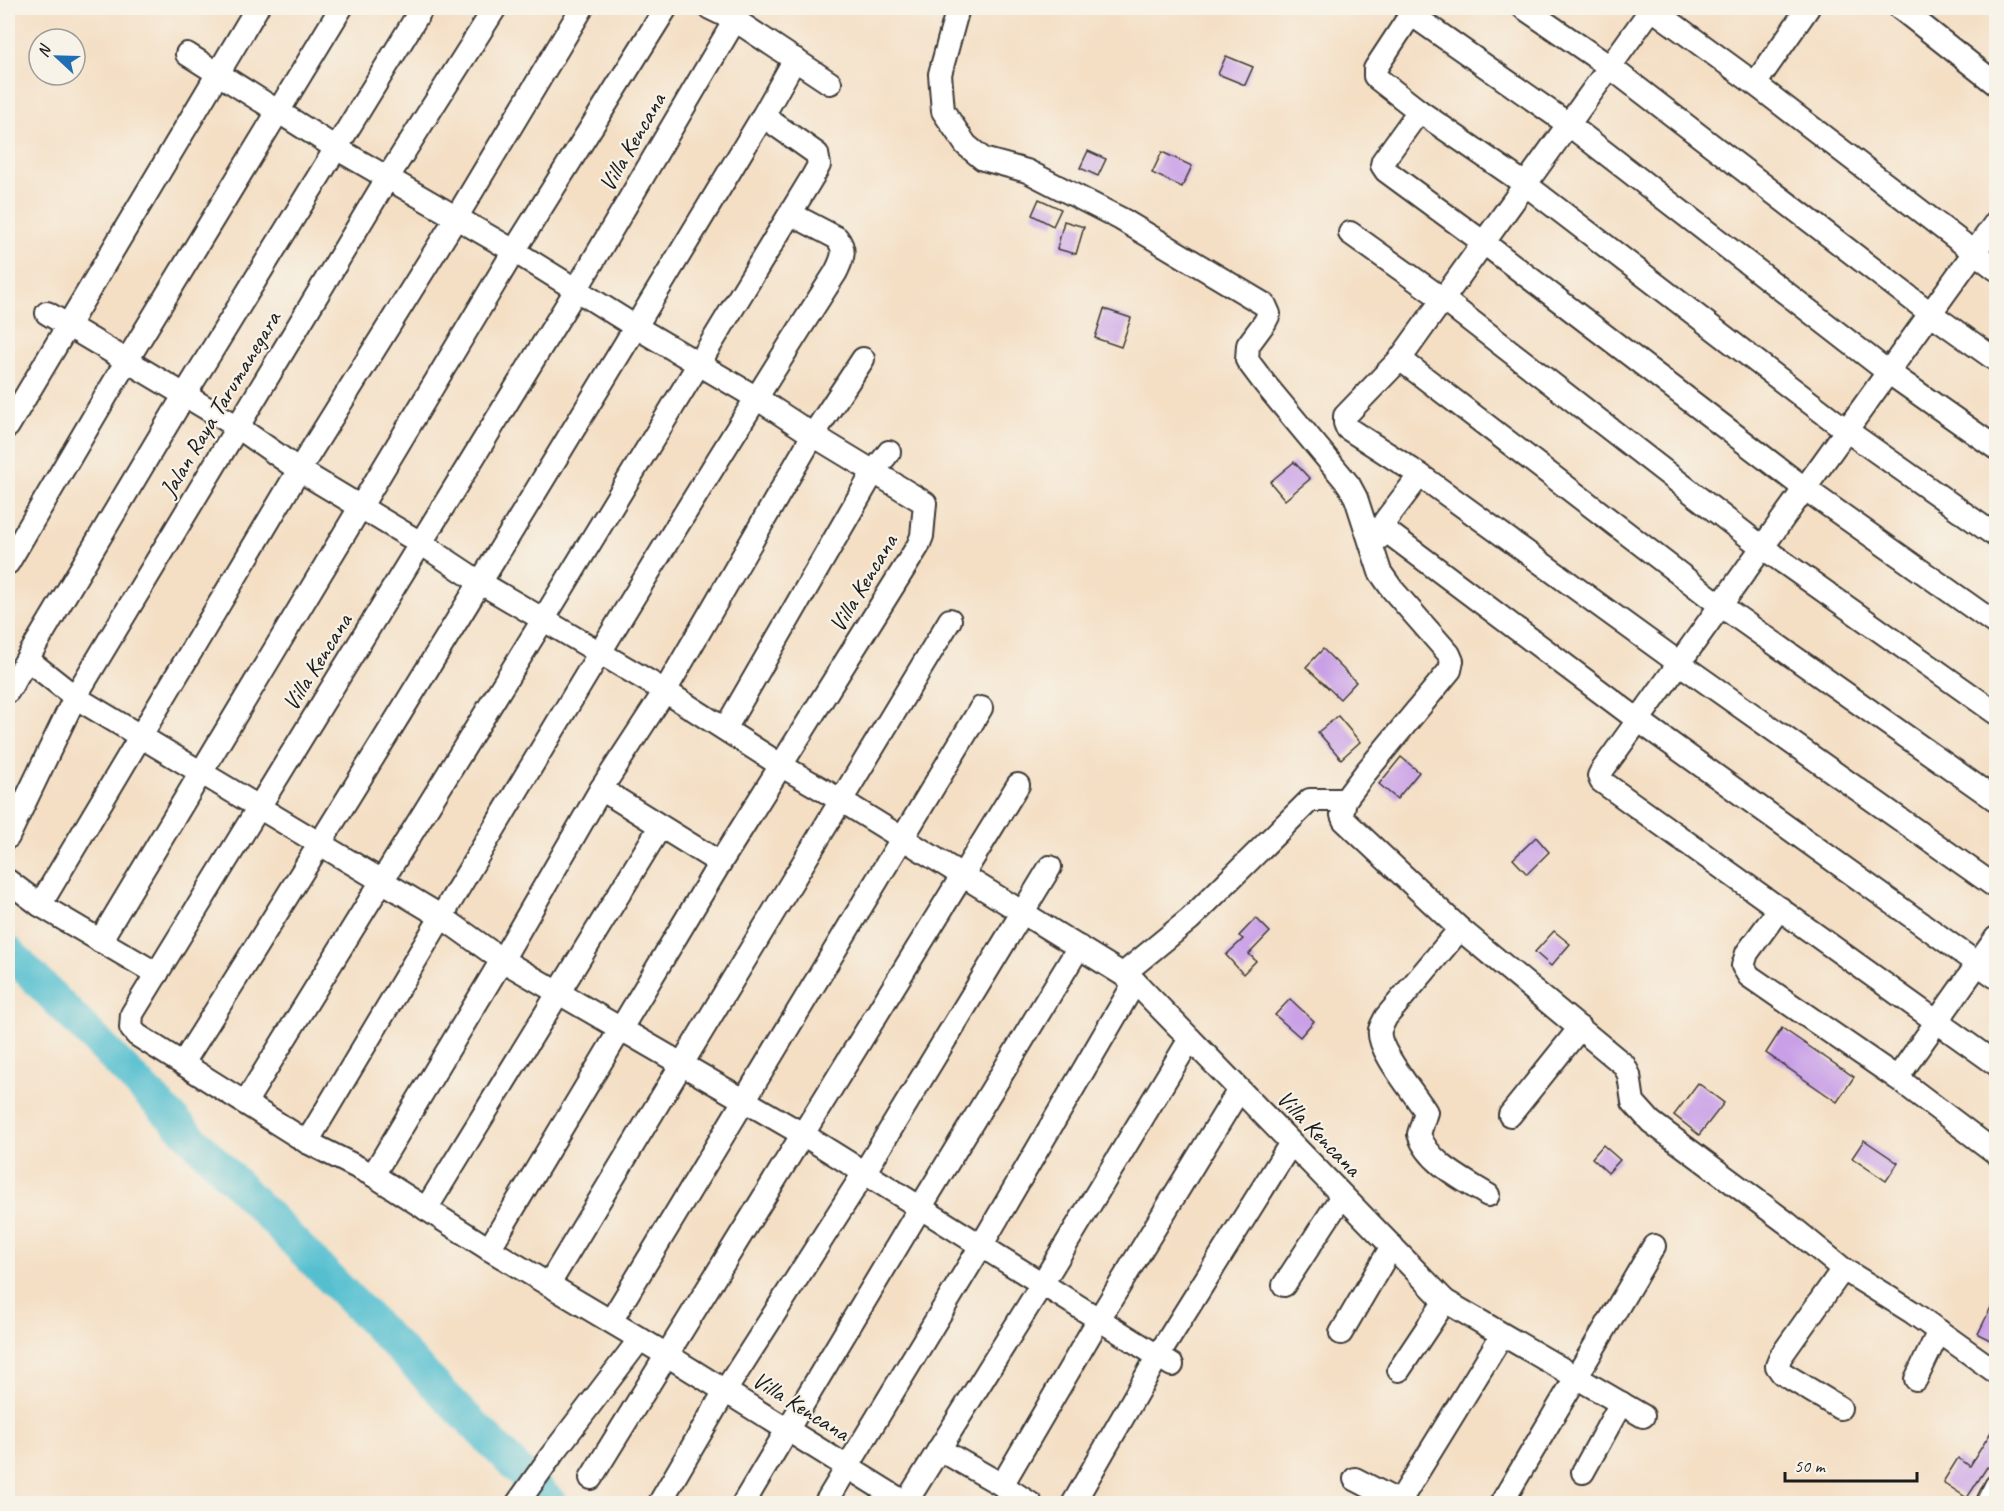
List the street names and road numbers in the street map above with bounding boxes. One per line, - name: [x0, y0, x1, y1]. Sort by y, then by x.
- street label: Villa Kencana: [592, 86, 673, 197]
- street label: Jalan Raya Tarumanegara: [152, 304, 288, 503]
- street label: Villa Kencana: [822, 527, 905, 637]
- street label: Villa Kencana: [275, 607, 359, 716]
- street label: Villa Kencana: [1270, 1083, 1369, 1184]
- street label: Villa Kencana: [747, 1364, 856, 1448]

